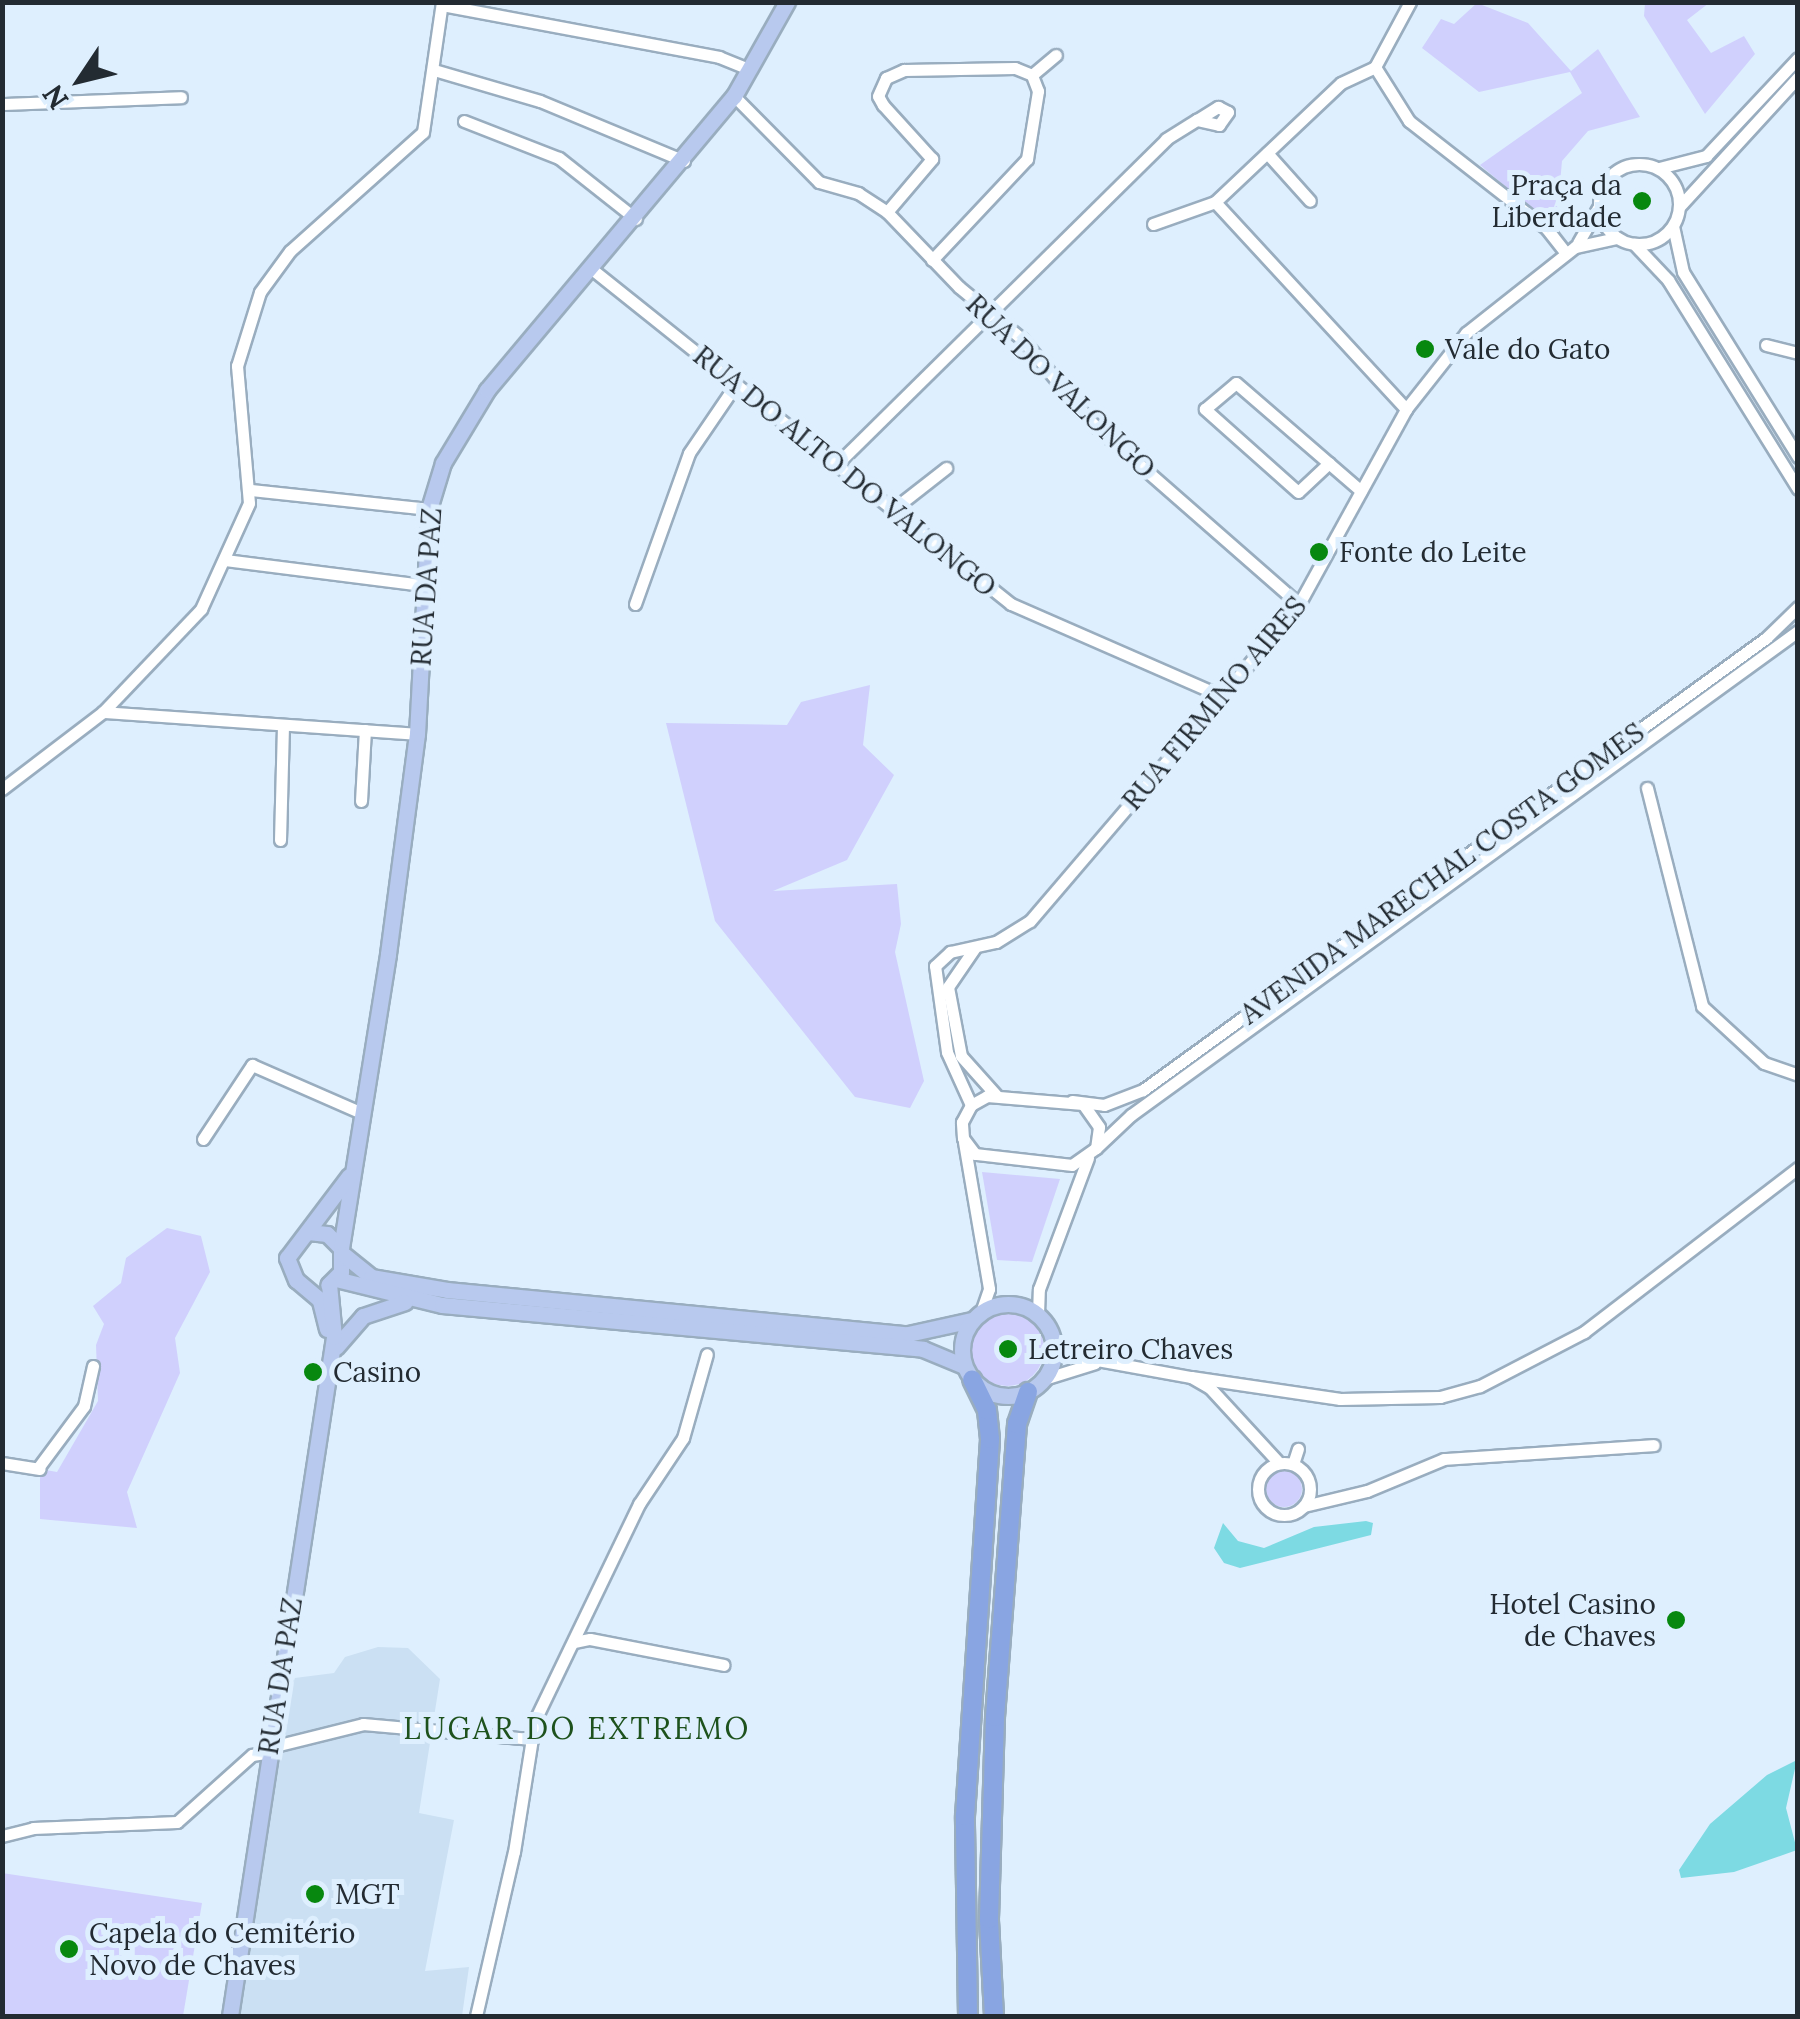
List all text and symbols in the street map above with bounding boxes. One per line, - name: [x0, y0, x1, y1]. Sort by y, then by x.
- north arrow: [30, 30, 130, 130]
- text: N: [34, 78, 76, 116]
- place label: Praça da Liberdade: [1491, 168, 1622, 234]
- marker: Praça da Liberdade: [1631, 190, 1653, 212]
- street label: RUA DO VALONGO: [960, 287, 1162, 485]
- place label: Vale do Gato: [1445, 332, 1610, 366]
- street label: RUA DO ALTO DO VALONGO: [687, 338, 1003, 604]
- marker: Vale do Gato: [1414, 338, 1436, 360]
- street label: RUA DA PAZ: [404, 507, 448, 667]
- place label: Fonte do Leite: [1339, 535, 1527, 569]
- marker: Fonte do Leite: [1308, 541, 1330, 563]
- street label: RUA FIRMINO AIRES: [1115, 589, 1313, 817]
- street label: AVENIDA MARECHAL COSTA GOMES: [1234, 715, 1650, 1031]
- place label: Letreiro Chaves: [1028, 1332, 1233, 1366]
- marker: Letreiro Chaves: [997, 1338, 1019, 1360]
- place label: Casino: [333, 1355, 421, 1389]
- marker: Casino: [302, 1361, 324, 1383]
- place label: Hotel Casino de Chaves: [1489, 1587, 1656, 1653]
- street label: RUA DA PAZ: [251, 1595, 309, 1757]
- marker: Hotel Casino de Chaves: [1665, 1609, 1687, 1631]
- district label: LUGAR DO EXTREMO: [403, 1710, 751, 1746]
- place label: MGT: [335, 1877, 400, 1911]
- marker: MGT: [304, 1883, 326, 1905]
- place label: Capela do Cemitério Novo de Chaves: [89, 1916, 355, 1982]
- marker: Capela do Cemitério Novo de Chaves: [58, 1938, 80, 1960]

